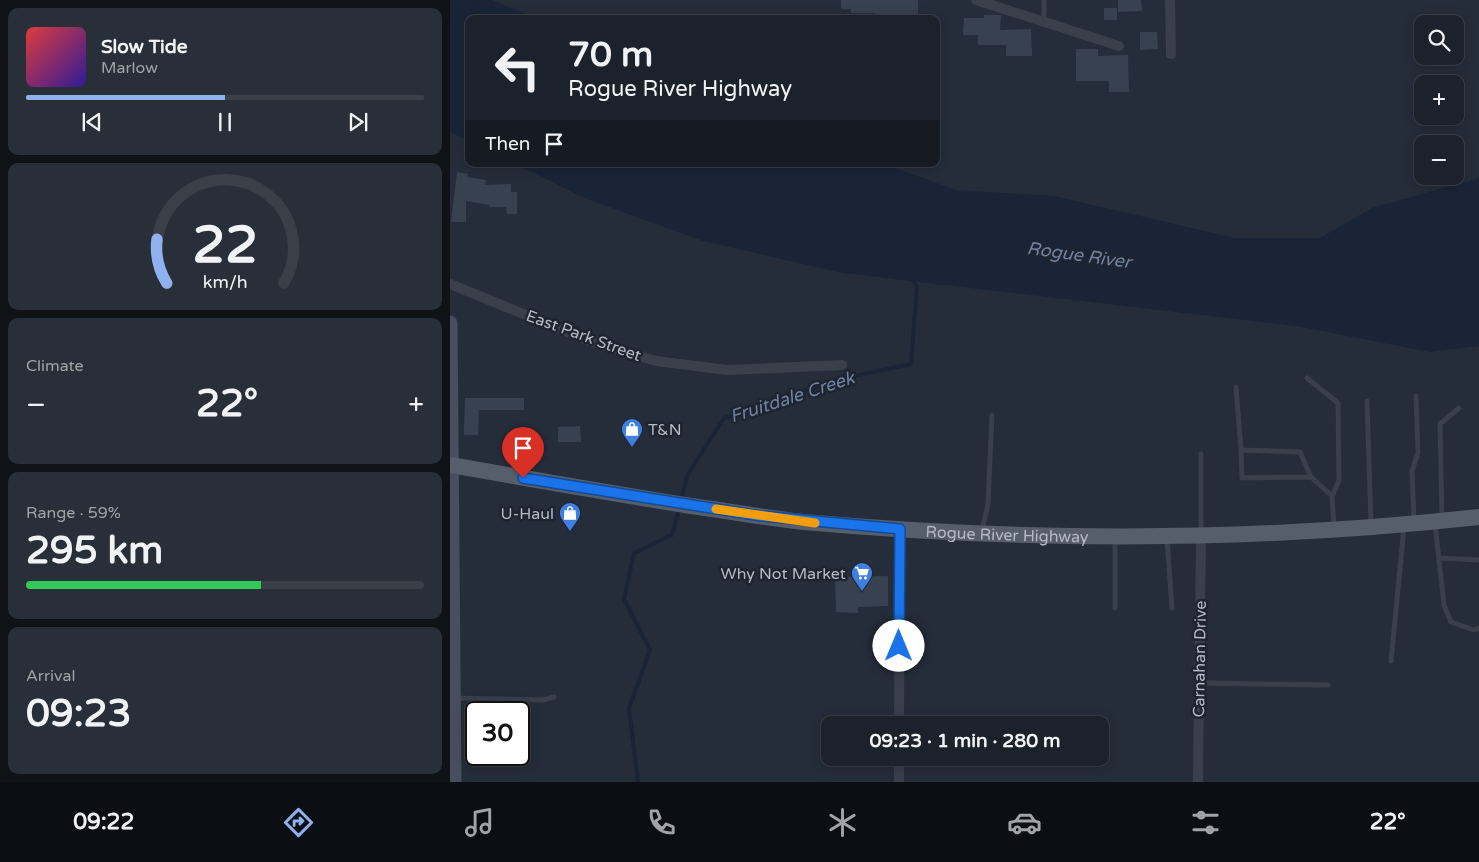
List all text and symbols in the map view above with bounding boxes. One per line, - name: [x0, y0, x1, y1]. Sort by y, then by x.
- map controls: [1414, 15, 1464, 185]
- button: search: [1414, 15, 1464, 65]
- text: 70 m: [568, 34, 653, 76]
- icon: left: [485, 35, 550, 100]
- text: Slow Tide: [101, 36, 188, 58]
- text: Marlow: [101, 58, 158, 78]
- button: +: [1414, 75, 1464, 125]
- text: Rogue River Highway: [568, 76, 792, 102]
- icon: previous: [78, 108, 106, 136]
- icon: pause: [211, 108, 239, 136]
- icon: next: [344, 108, 372, 136]
- icon: arrive: [540, 130, 568, 158]
- text: Then: [485, 133, 530, 155]
- button: −: [1414, 135, 1464, 185]
- text: 22: [192, 214, 258, 277]
- water label: Rogue River: [1026, 237, 1134, 273]
- text: km/h: [203, 272, 247, 293]
- street label: East Park Street: [523, 306, 644, 366]
- text: Climate: [26, 356, 84, 376]
- water label: Fruitdale Creek: [727, 366, 858, 427]
- text: 22°: [196, 381, 258, 427]
- text: −: [26, 388, 46, 422]
- text: +: [408, 388, 424, 422]
- shop icon: T&N: [620, 417, 644, 448]
- place label: T&N: [648, 420, 682, 440]
- pin: [502, 427, 544, 478]
- icon: arrive: [509, 434, 537, 462]
- shop icon: U-Haul: [558, 501, 582, 532]
- text: Range · 59%: [26, 503, 121, 523]
- place label: U-Haul: [501, 504, 554, 524]
- street label: Rogue River Highway: [925, 522, 1089, 547]
- text: 295 km: [26, 528, 163, 574]
- supermarket icon: Why Not Market: [850, 561, 874, 592]
- place label: Why Not Market: [721, 564, 846, 584]
- street label: Carnahan Drive: [1189, 600, 1211, 718]
- position arrow: [872, 619, 924, 671]
- text: Arrival: [26, 666, 75, 686]
- text: 09:23: [26, 691, 131, 737]
- speed limit sign: 30: [465, 701, 530, 766]
- text: 09:23 · 1 min · 280 m: [869, 730, 1061, 752]
- icon: directions: [281, 805, 316, 840]
- icon: music: [462, 805, 497, 840]
- icon: phone: [644, 805, 679, 840]
- icon: climate: [825, 805, 860, 840]
- icon: car: [1007, 805, 1042, 840]
- icon: filters: [1188, 805, 1223, 840]
- text: 09:22: [73, 809, 134, 835]
- text: 22°: [1370, 809, 1406, 835]

